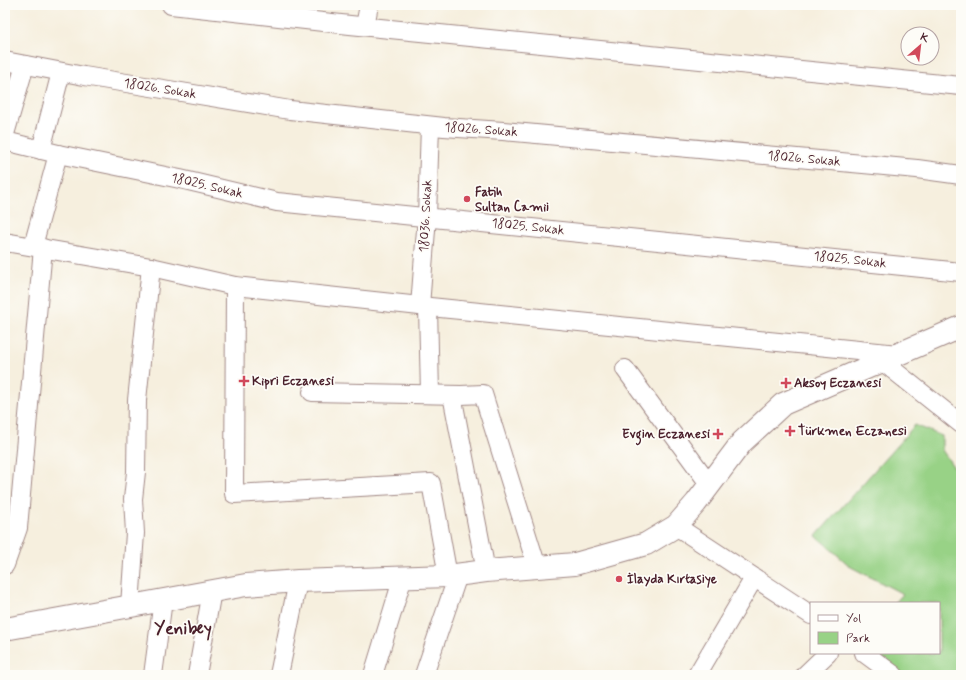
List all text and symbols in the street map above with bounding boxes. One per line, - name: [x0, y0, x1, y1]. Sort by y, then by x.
- north arrow: [900, 26, 940, 66]
- text: K: [918, 30, 931, 46]
- street label: 18026. Sokak: [122, 75, 198, 103]
- street label: 18026. Sokak: [444, 119, 519, 141]
- street label: 18026. Sokak: [767, 147, 842, 171]
- street label: 18025. Sokak: [169, 169, 245, 203]
- street label: 18036. Sokak: [416, 179, 436, 253]
- place label: Fatih Sultan Camii: [475, 184, 549, 216]
- marker: Fatih Sultan Camii: [462, 194, 472, 204]
- street label: 18025. Sokak: [491, 215, 566, 239]
- street label: 18025. Sokak: [813, 248, 888, 272]
- place label: Kipri Eczanesi: [252, 373, 334, 390]
- place label: Aksoy Eczanesi: [794, 375, 881, 392]
- marker: Kipri Eczanesi: [239, 376, 249, 386]
- marker: Aksoy Eczanesi: [781, 378, 791, 388]
- place label: Türkmen Eczanesi: [798, 423, 907, 440]
- place label: Evgin Eczanesi: [622, 426, 710, 446]
- marker: Türkmen Eczanesi: [785, 426, 795, 436]
- marker: Evgin Eczanesi: [713, 429, 723, 439]
- place label: İlayda Kırtasiye: [627, 571, 717, 588]
- marker: İlayda Kırtasiye: [614, 574, 624, 584]
- legend: [810, 602, 940, 654]
- text: Yol: [846, 611, 861, 627]
- district label: Yenibey: [154, 618, 212, 641]
- text: Park: [846, 631, 870, 647]

